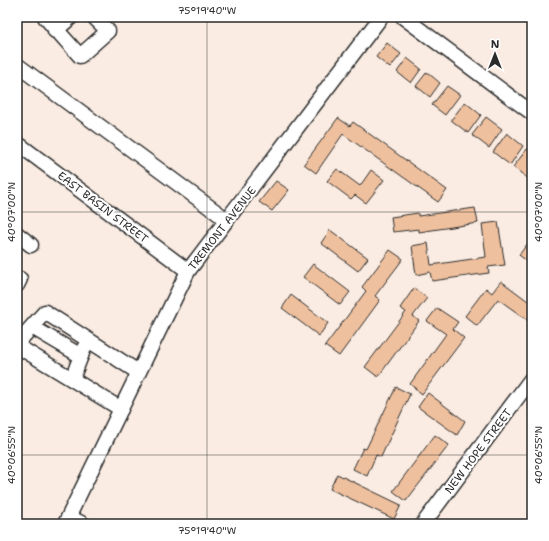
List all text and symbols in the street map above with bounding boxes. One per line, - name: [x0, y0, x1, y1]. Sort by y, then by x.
- text: 75°19'40"W: [178, 4, 237, 17]
- north arrow: [475, 34, 515, 74]
- text: N: [491, 37, 500, 52]
- street label: EAST BASIN STREET: [54, 168, 151, 247]
- text: 40°07'00"N: [5, 182, 18, 242]
- text: 40°07'00"N: [532, 182, 545, 242]
- street label: TREMONT AVENUE: [185, 183, 260, 273]
- street label: NEW HOPE STREET: [442, 406, 515, 497]
- text: 40°06'55"N: [5, 426, 18, 484]
- text: 40°06'55"N: [532, 426, 545, 484]
- text: 75°19'40"W: [178, 524, 237, 537]

